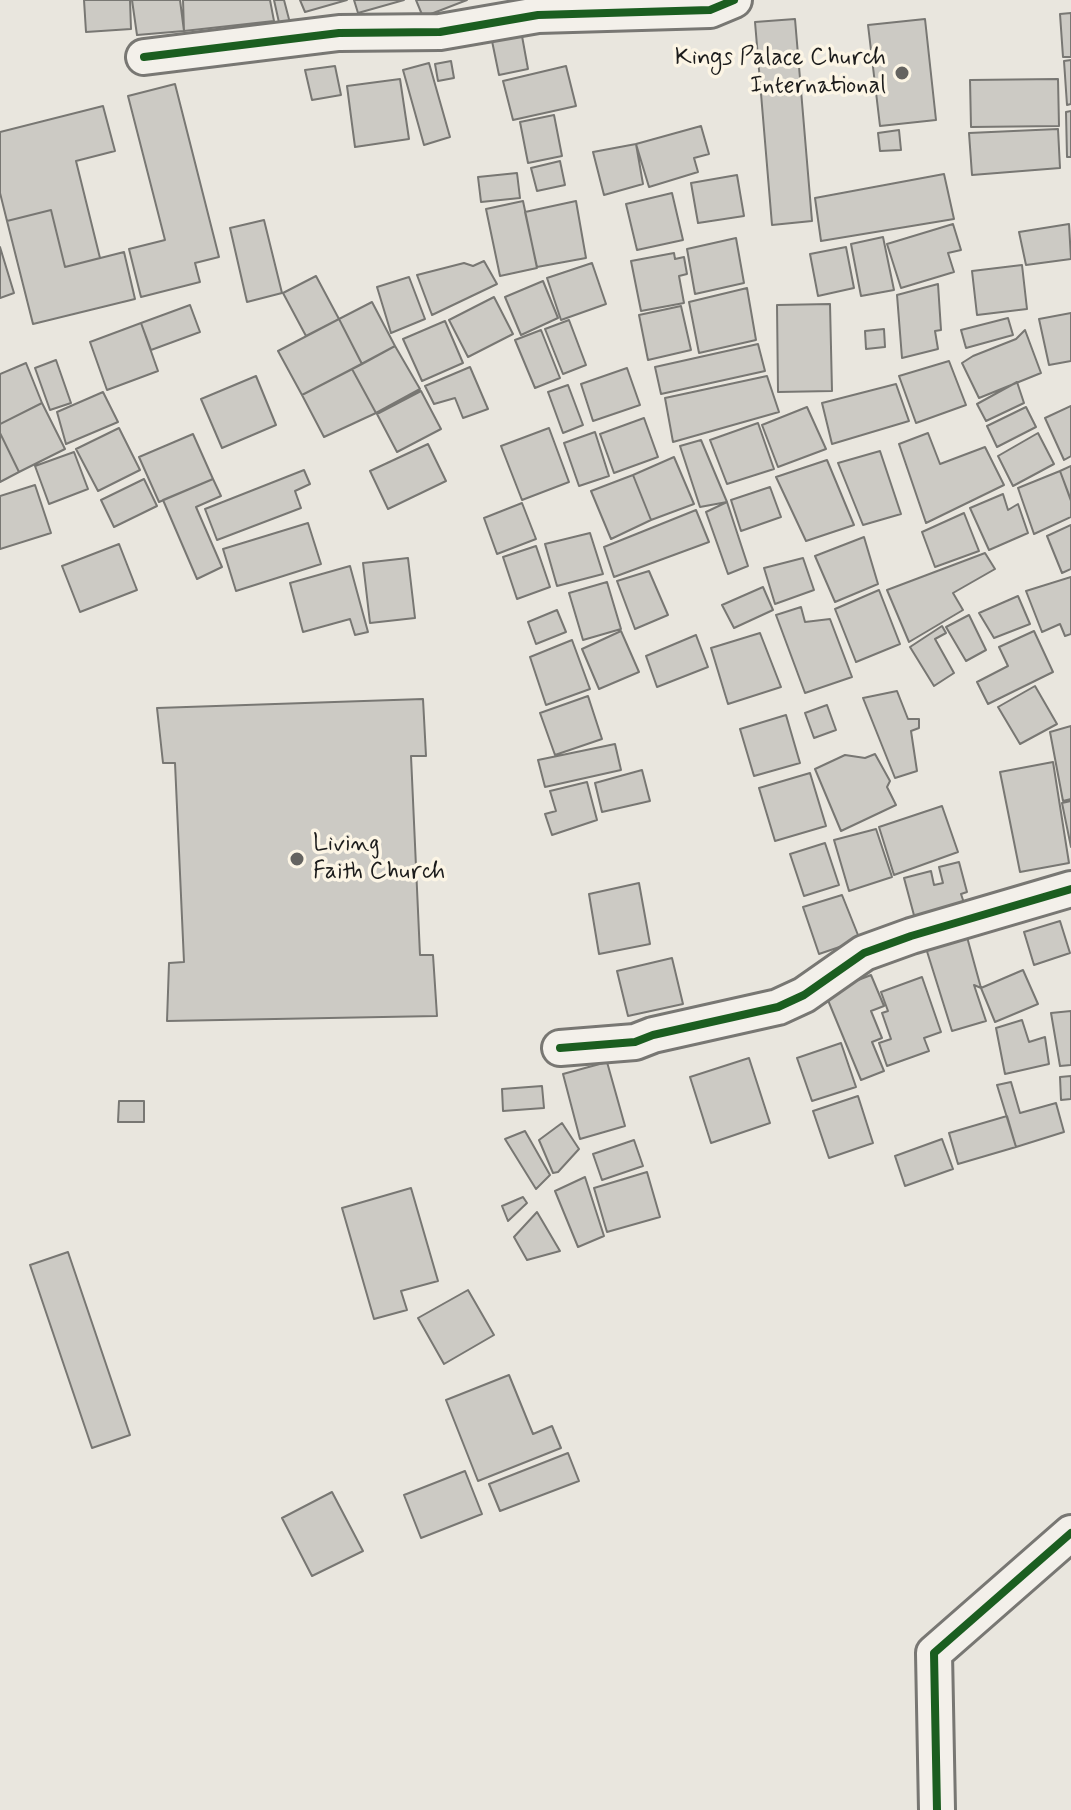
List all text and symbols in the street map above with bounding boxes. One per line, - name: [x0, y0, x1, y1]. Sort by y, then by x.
- place label: Kings Palace Church International: [675, 45, 886, 101]
- marker: Kings Palace Church International: [893, 64, 911, 82]
- place label: Living Faith Church: [313, 831, 445, 887]
- marker: Living Faith Church: [288, 850, 306, 868]

